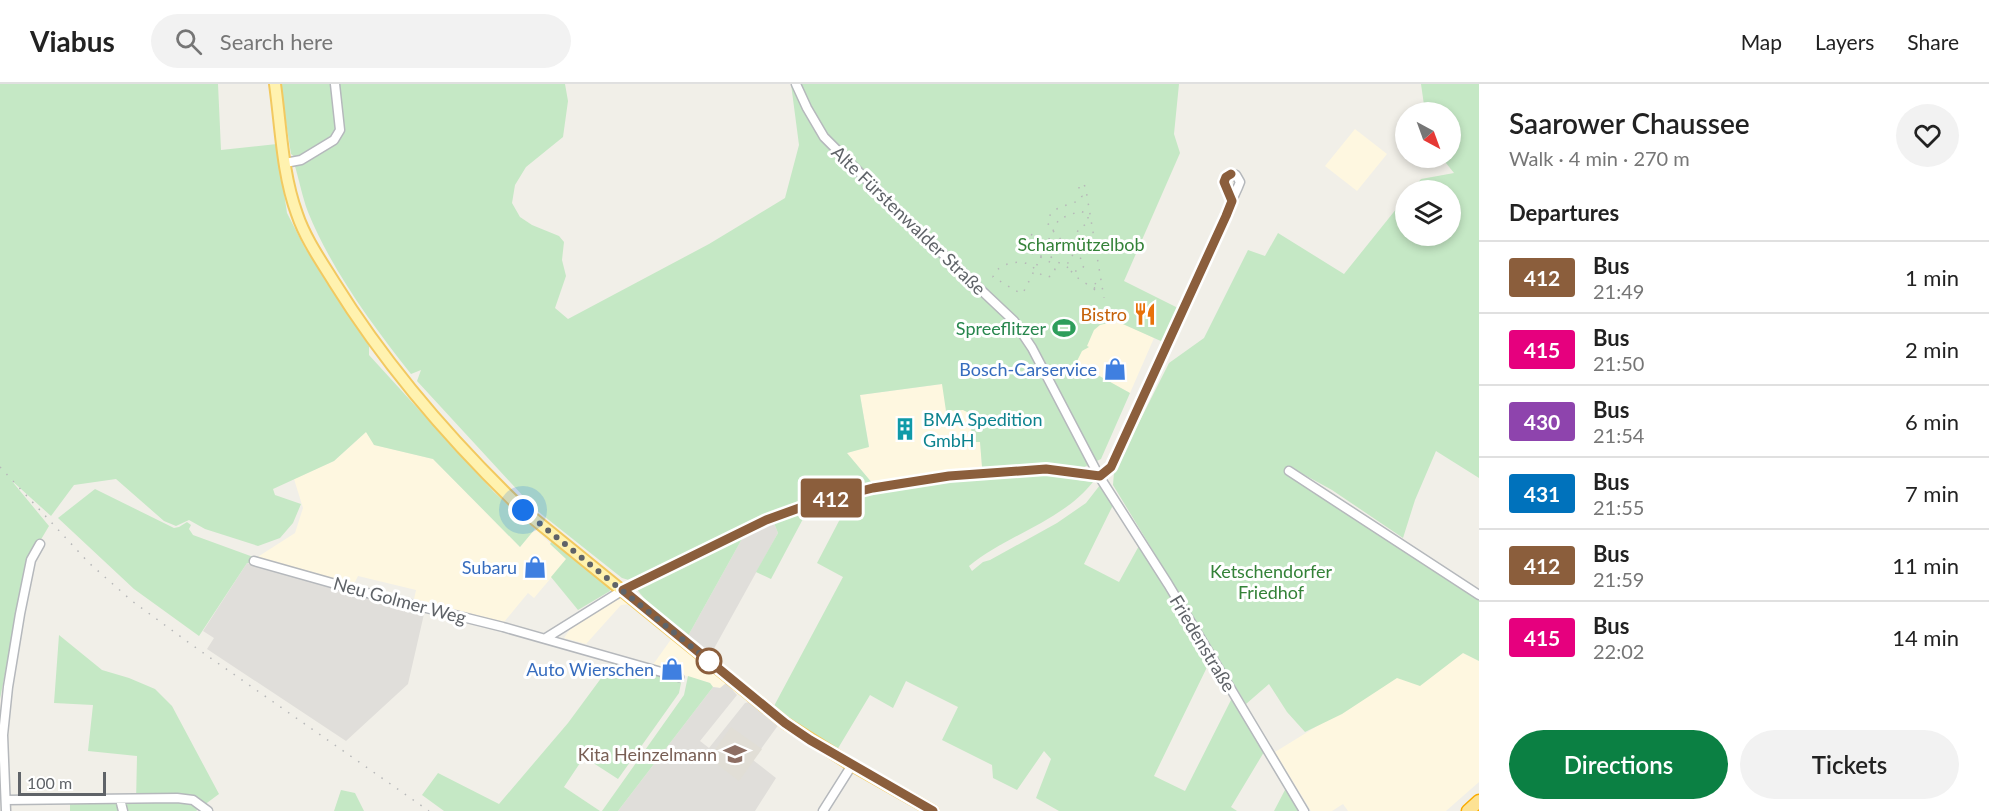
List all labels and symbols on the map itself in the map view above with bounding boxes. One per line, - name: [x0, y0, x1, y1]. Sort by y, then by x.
- north arrow: [1395, 102, 1461, 168]
- street label: Alte Fürstenwalder Straße: [827, 141, 991, 299]
- park label: Scharmützelbob: [1017, 233, 1145, 255]
- restaurant icon: Bistro: [1132, 301, 1158, 327]
- place label: Bistro: [1081, 303, 1127, 325]
- sports icon: Spreeflitzer: [1051, 315, 1077, 341]
- place label: Spreeflitzer: [956, 317, 1046, 339]
- shop icon: Bosch-Carservice: [1102, 356, 1128, 382]
- place label: Bosch-Carservice: [959, 358, 1097, 380]
- place label: BMA Spedition GmbH: [923, 408, 1042, 451]
- building icon: BMA Spedition GmbH: [892, 416, 918, 442]
- line badge: 412: [796, 478, 866, 518]
- your location: [508, 495, 538, 525]
- shop icon: Subaru: [522, 554, 548, 580]
- place label: Subaru: [462, 556, 517, 578]
- park label: Ketschendorfer Friedhof: [1210, 560, 1332, 603]
- street label: Neu Golmer Weg: [331, 572, 469, 628]
- street label: Friedenstraße: [1166, 591, 1240, 695]
- unlabelled marker: [696, 648, 722, 674]
- shop icon: Auto Wierschen: [659, 656, 685, 682]
- place label: Auto Wierschen: [526, 658, 654, 680]
- school or university icon: Kita Heinzelmann: [722, 741, 748, 767]
- place label: Kita Heinzelmann: [578, 743, 717, 765]
- scale bar: [18, 769, 106, 796]

